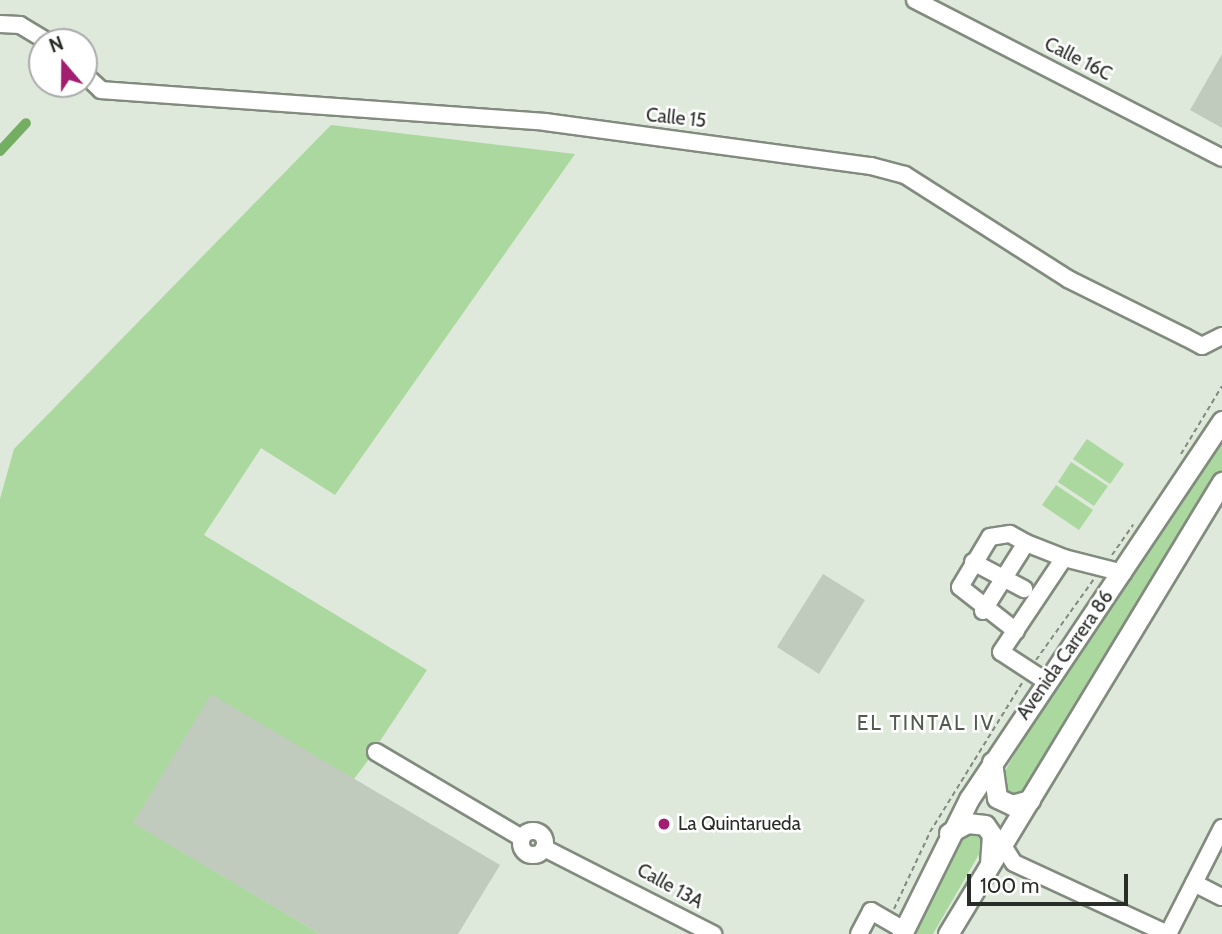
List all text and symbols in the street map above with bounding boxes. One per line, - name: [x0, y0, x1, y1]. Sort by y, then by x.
- north arrow: [28, 28, 98, 98]
- text: N: [46, 32, 67, 58]
- street label: Calle 16C: [1041, 32, 1115, 86]
- street label: Calle 15: [645, 104, 707, 132]
- street label: Avenida Carrera 86: [1012, 586, 1118, 724]
- district label: EL TINTAL IV: [858, 710, 994, 736]
- place label: La Quintarueda: [678, 813, 801, 835]
- marker: La Quintarueda: [656, 816, 672, 832]
- street label: Calle 13A: [633, 859, 707, 913]
- scale bar: [970, 860, 1131, 904]
- text: 100 m: [980, 873, 1039, 898]

